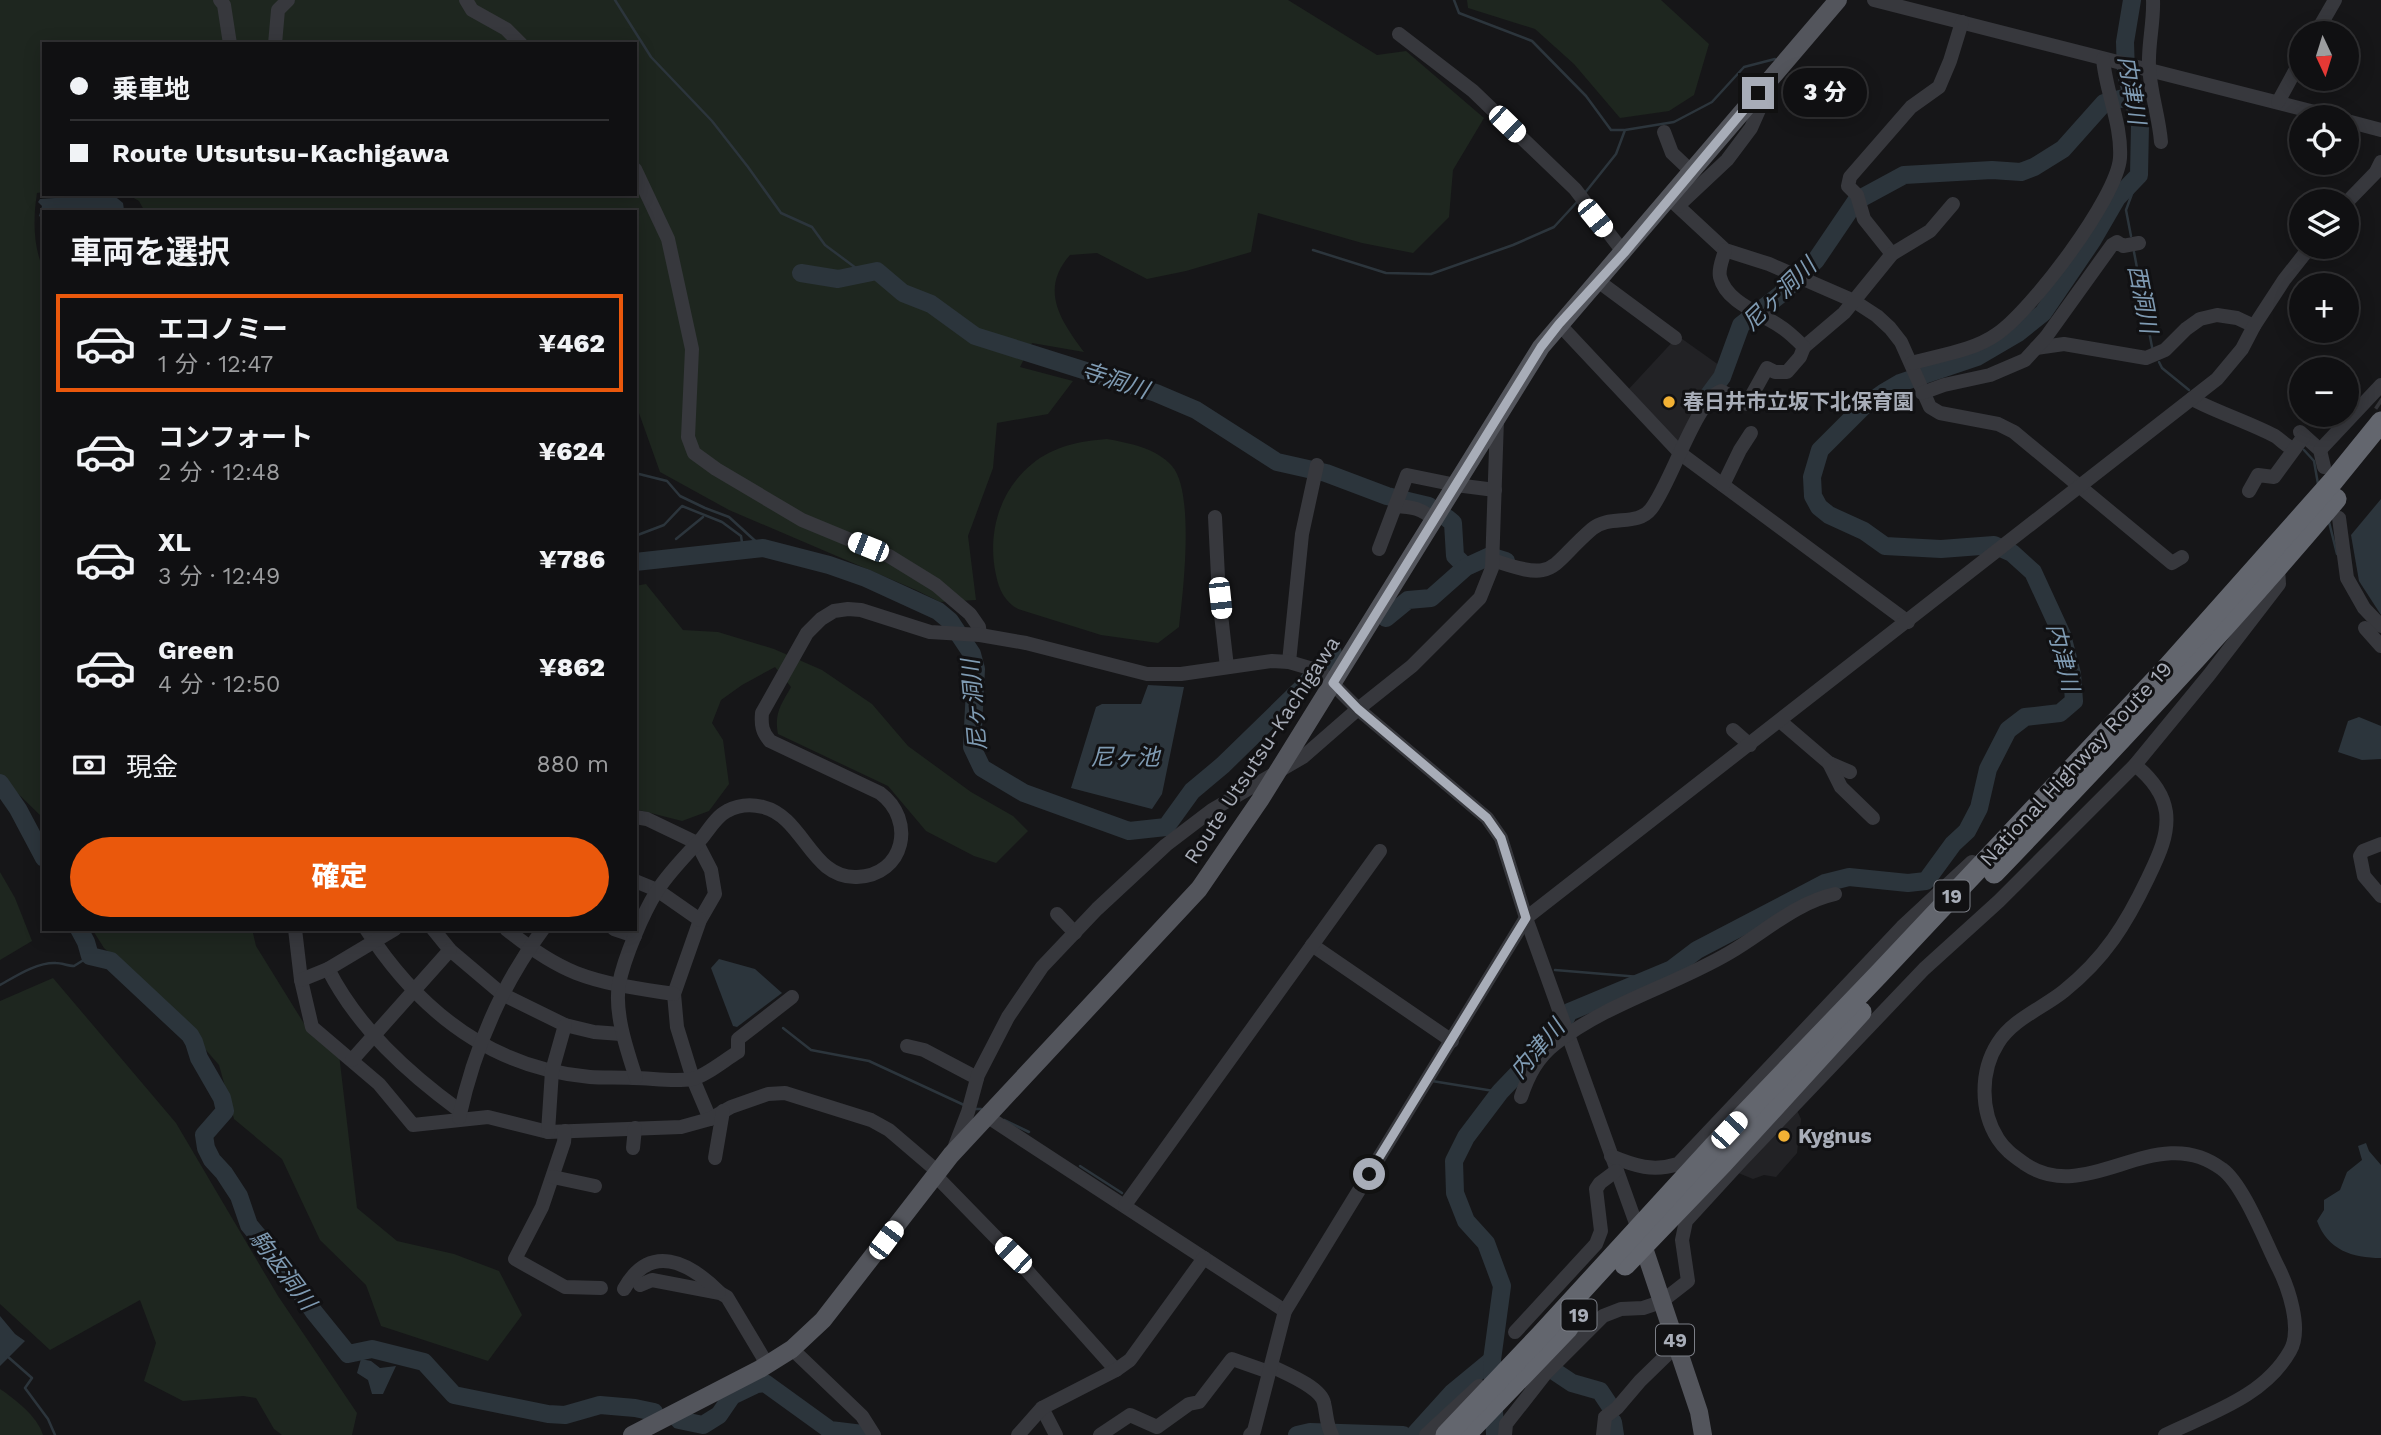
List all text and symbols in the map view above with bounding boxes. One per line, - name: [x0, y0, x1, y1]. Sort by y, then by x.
- north arrow: [2289, 21, 2359, 91]
- map controls: [2289, 21, 2359, 427]
- water label: 内津川: [2113, 54, 2151, 129]
- callout: 3 分: [1782, 68, 1866, 118]
- text: 乗車地: [112, 74, 190, 104]
- route end: [1742, 77, 1774, 109]
- text: 3 分: [1804, 79, 1846, 106]
- car: [1485, 102, 1530, 146]
- button: locate: [2289, 105, 2359, 175]
- text: Route Utsutsu-Kachigawa: [112, 138, 449, 168]
- button: layers: [2289, 189, 2359, 259]
- car: [1574, 195, 1617, 241]
- text: 車両を選択: [70, 233, 230, 271]
- water label: 尼ヶ洞川: [1737, 251, 1824, 336]
- water label: 西洞川: [2123, 263, 2163, 338]
- button: +: [2289, 273, 2359, 343]
- icon: car: [74, 312, 137, 375]
- text: エコノミー: [158, 314, 288, 344]
- text: ¥462: [538, 328, 605, 358]
- text: 1 分 · 12:47: [158, 351, 273, 378]
- water label: 寺洞川: [1078, 357, 1155, 405]
- button: −: [2289, 357, 2359, 427]
- place label: 春日井市立坂下北保育園: [1683, 389, 1914, 414]
- marker: 春日井市立坂下北保育園: [1661, 394, 1677, 410]
- icon: car: [74, 420, 137, 483]
- text: コンフォート: [158, 422, 313, 452]
- text: ¥624: [539, 436, 605, 466]
- text: 2 分 · 12:48: [158, 459, 280, 486]
- text: XL: [158, 527, 191, 557]
- icon: car: [74, 528, 137, 591]
- car: [845, 529, 892, 565]
- text: ¥786: [539, 544, 605, 574]
- text: 3 分 · 12:49: [158, 563, 280, 590]
- car: [1208, 576, 1233, 620]
- water label: 内津川: [2041, 620, 2085, 697]
- street label: Route Utsutsu-Kachigawa: [1179, 631, 1345, 868]
- text: Green: [158, 635, 234, 665]
- icon: car: [74, 636, 137, 699]
- text: ¥862: [539, 652, 605, 682]
- water label: 尼ヶ洞川: [957, 655, 992, 752]
- street label: National Highway Route 19: [1974, 656, 2177, 871]
- text: 4 分 · 12:50: [158, 671, 280, 698]
- water label: 尼ヶ池: [1091, 744, 1162, 771]
- icon: cash: [70, 746, 108, 784]
- text: 880 m: [537, 751, 609, 778]
- text: 現金: [126, 752, 178, 782]
- button: 確定: [70, 837, 609, 917]
- road number: 19: [1934, 880, 1969, 912]
- water label: 内津川: [1505, 1012, 1572, 1084]
- car: [1707, 1107, 1752, 1153]
- place label: Kygnus: [1798, 1123, 1872, 1148]
- marker: Kygnus: [1776, 1128, 1792, 1144]
- route start: [1353, 1158, 1385, 1190]
- car: [865, 1217, 908, 1263]
- water label: 駒返洞川: [244, 1225, 323, 1318]
- car: [991, 1233, 1036, 1277]
- road number: 19: [1562, 1300, 1596, 1330]
- road number: 49: [1656, 1324, 1694, 1356]

